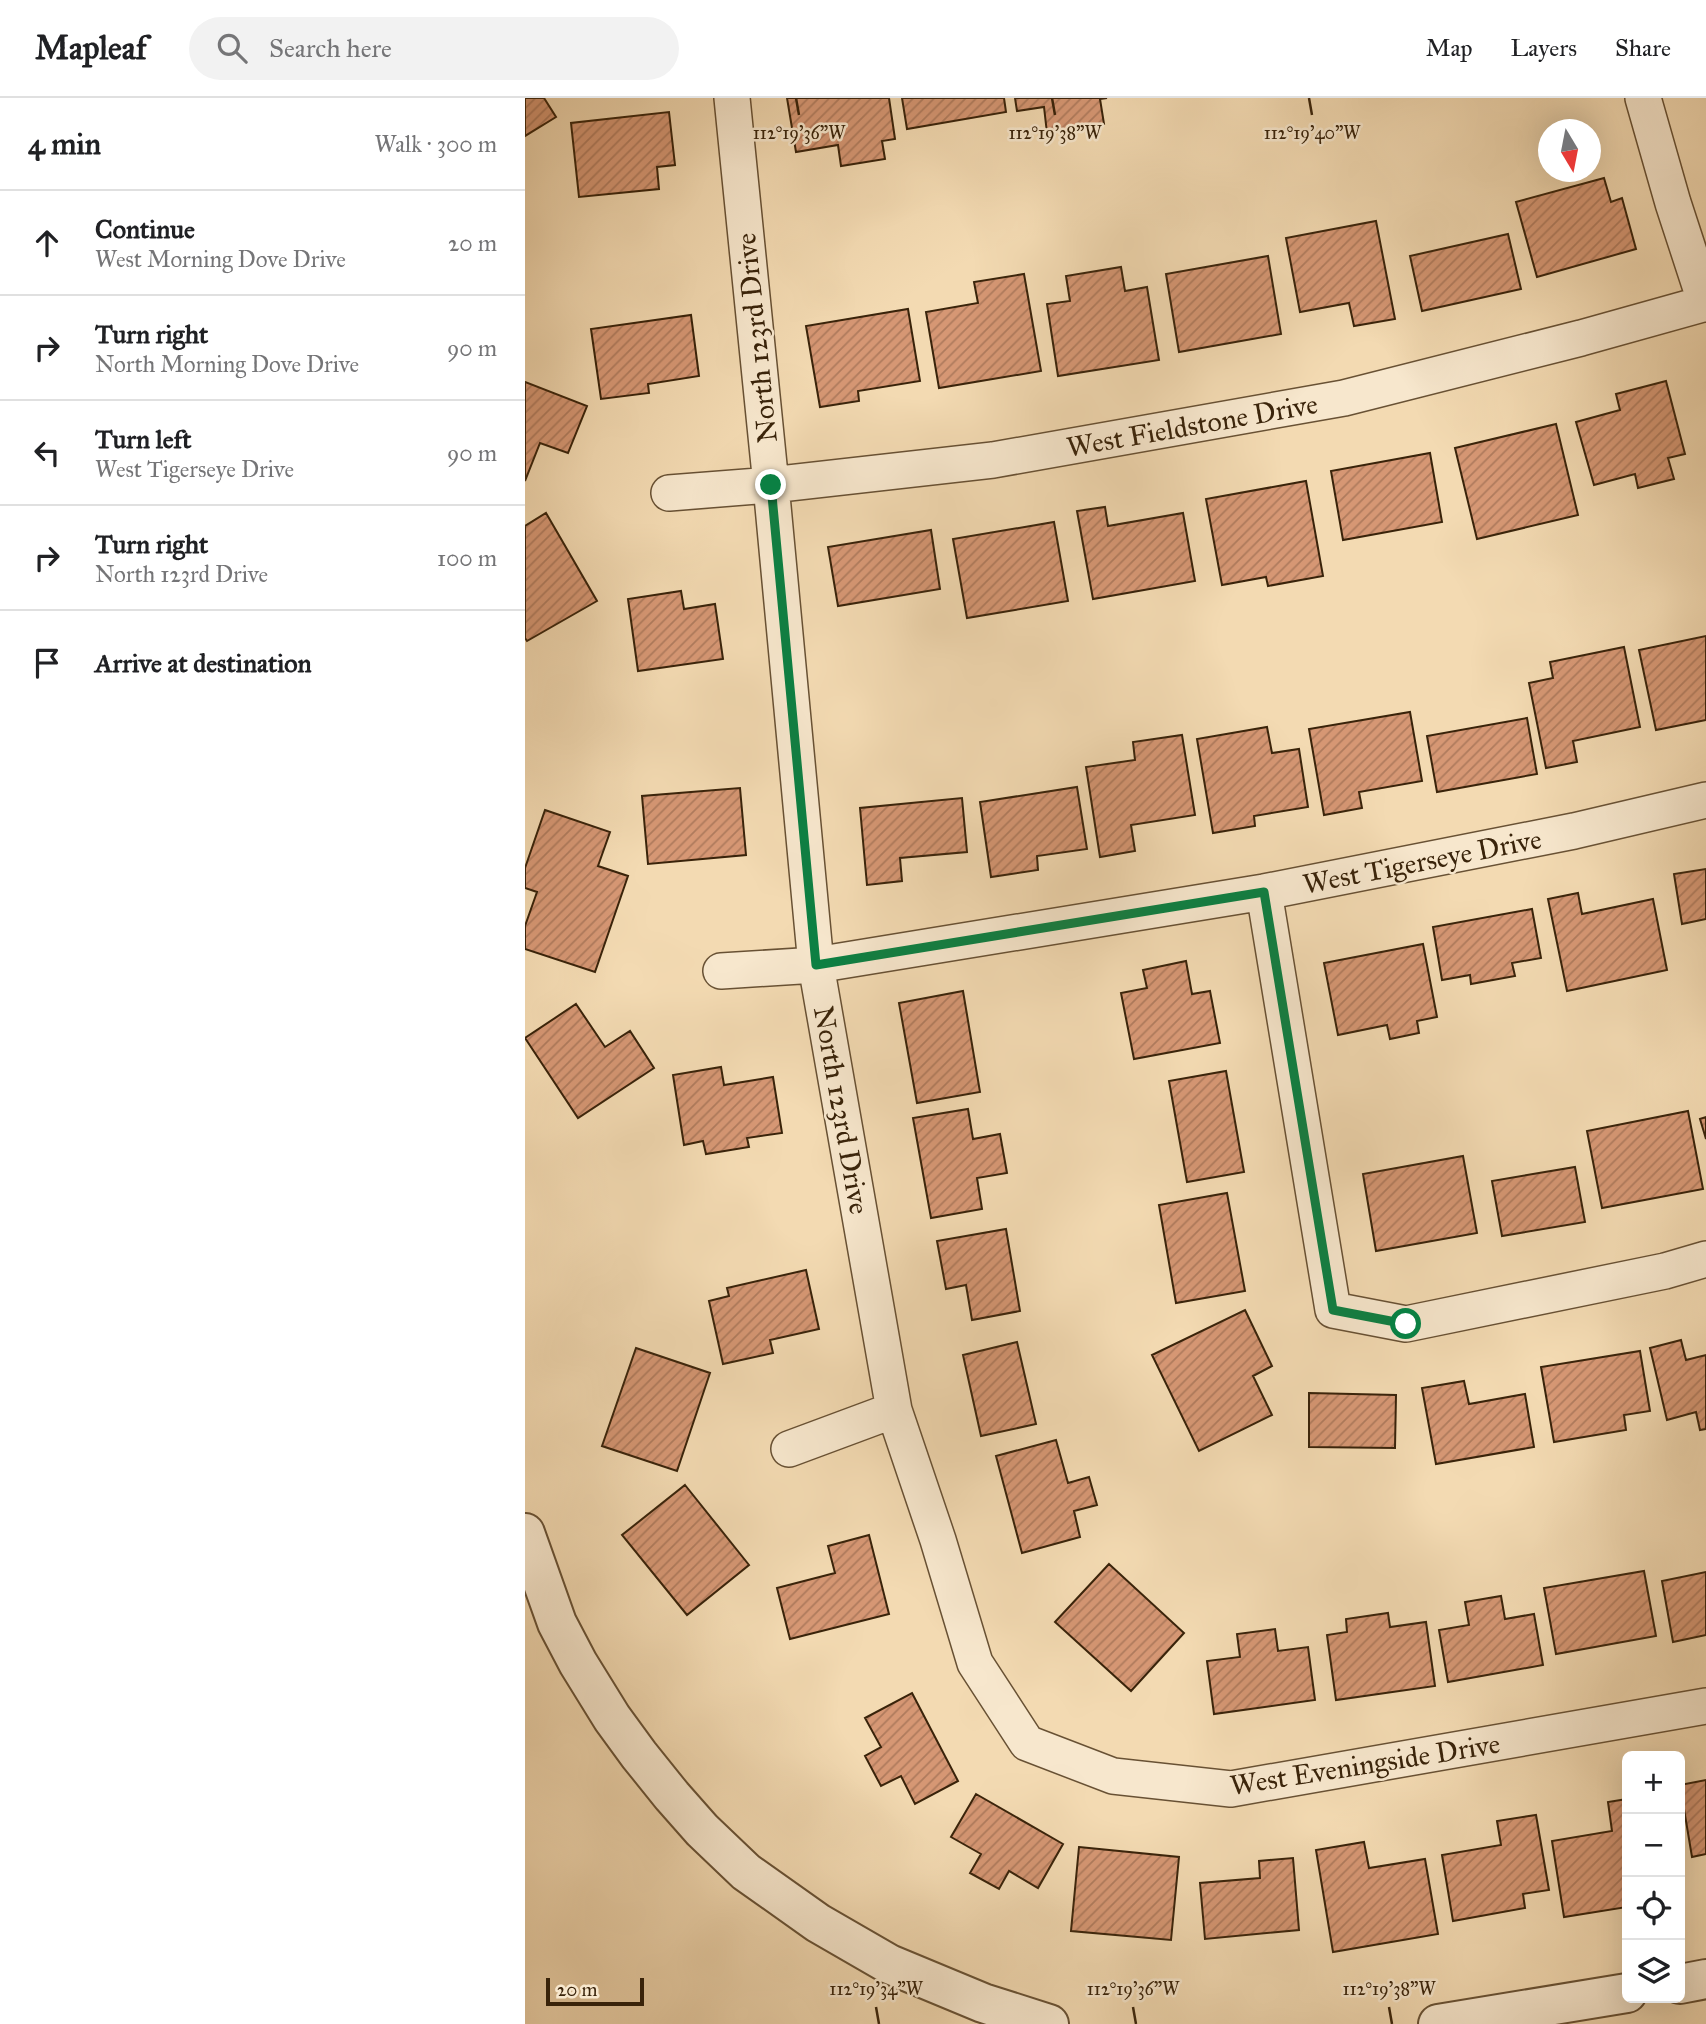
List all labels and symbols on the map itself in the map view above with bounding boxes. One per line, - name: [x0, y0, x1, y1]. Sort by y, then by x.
- north arrow: [1538, 119, 1601, 182]
- text: 112°19'36"W: [753, 122, 846, 144]
- text: 112°19'38"W: [1009, 122, 1102, 144]
- text: 112°19'40"W: [1264, 122, 1361, 144]
- street label: North 123rd Drive: [728, 231, 785, 445]
- street label: West Fieldstone Drive: [1064, 386, 1320, 465]
- route end: [755, 469, 786, 500]
- street label: West Tigerseye Drive: [1300, 821, 1544, 902]
- street label: North 123rd Drive: [806, 1003, 877, 1217]
- route start: [1390, 1308, 1421, 1339]
- street label: West Eveningside Drive: [1228, 1726, 1503, 1803]
- scale bar: [546, 1975, 644, 2007]
- text: 112°19'34"W: [829, 1978, 924, 2000]
- text: 112°19'36"W: [1087, 1978, 1180, 2000]
- text: 112°19'38"W: [1343, 1978, 1436, 2000]

